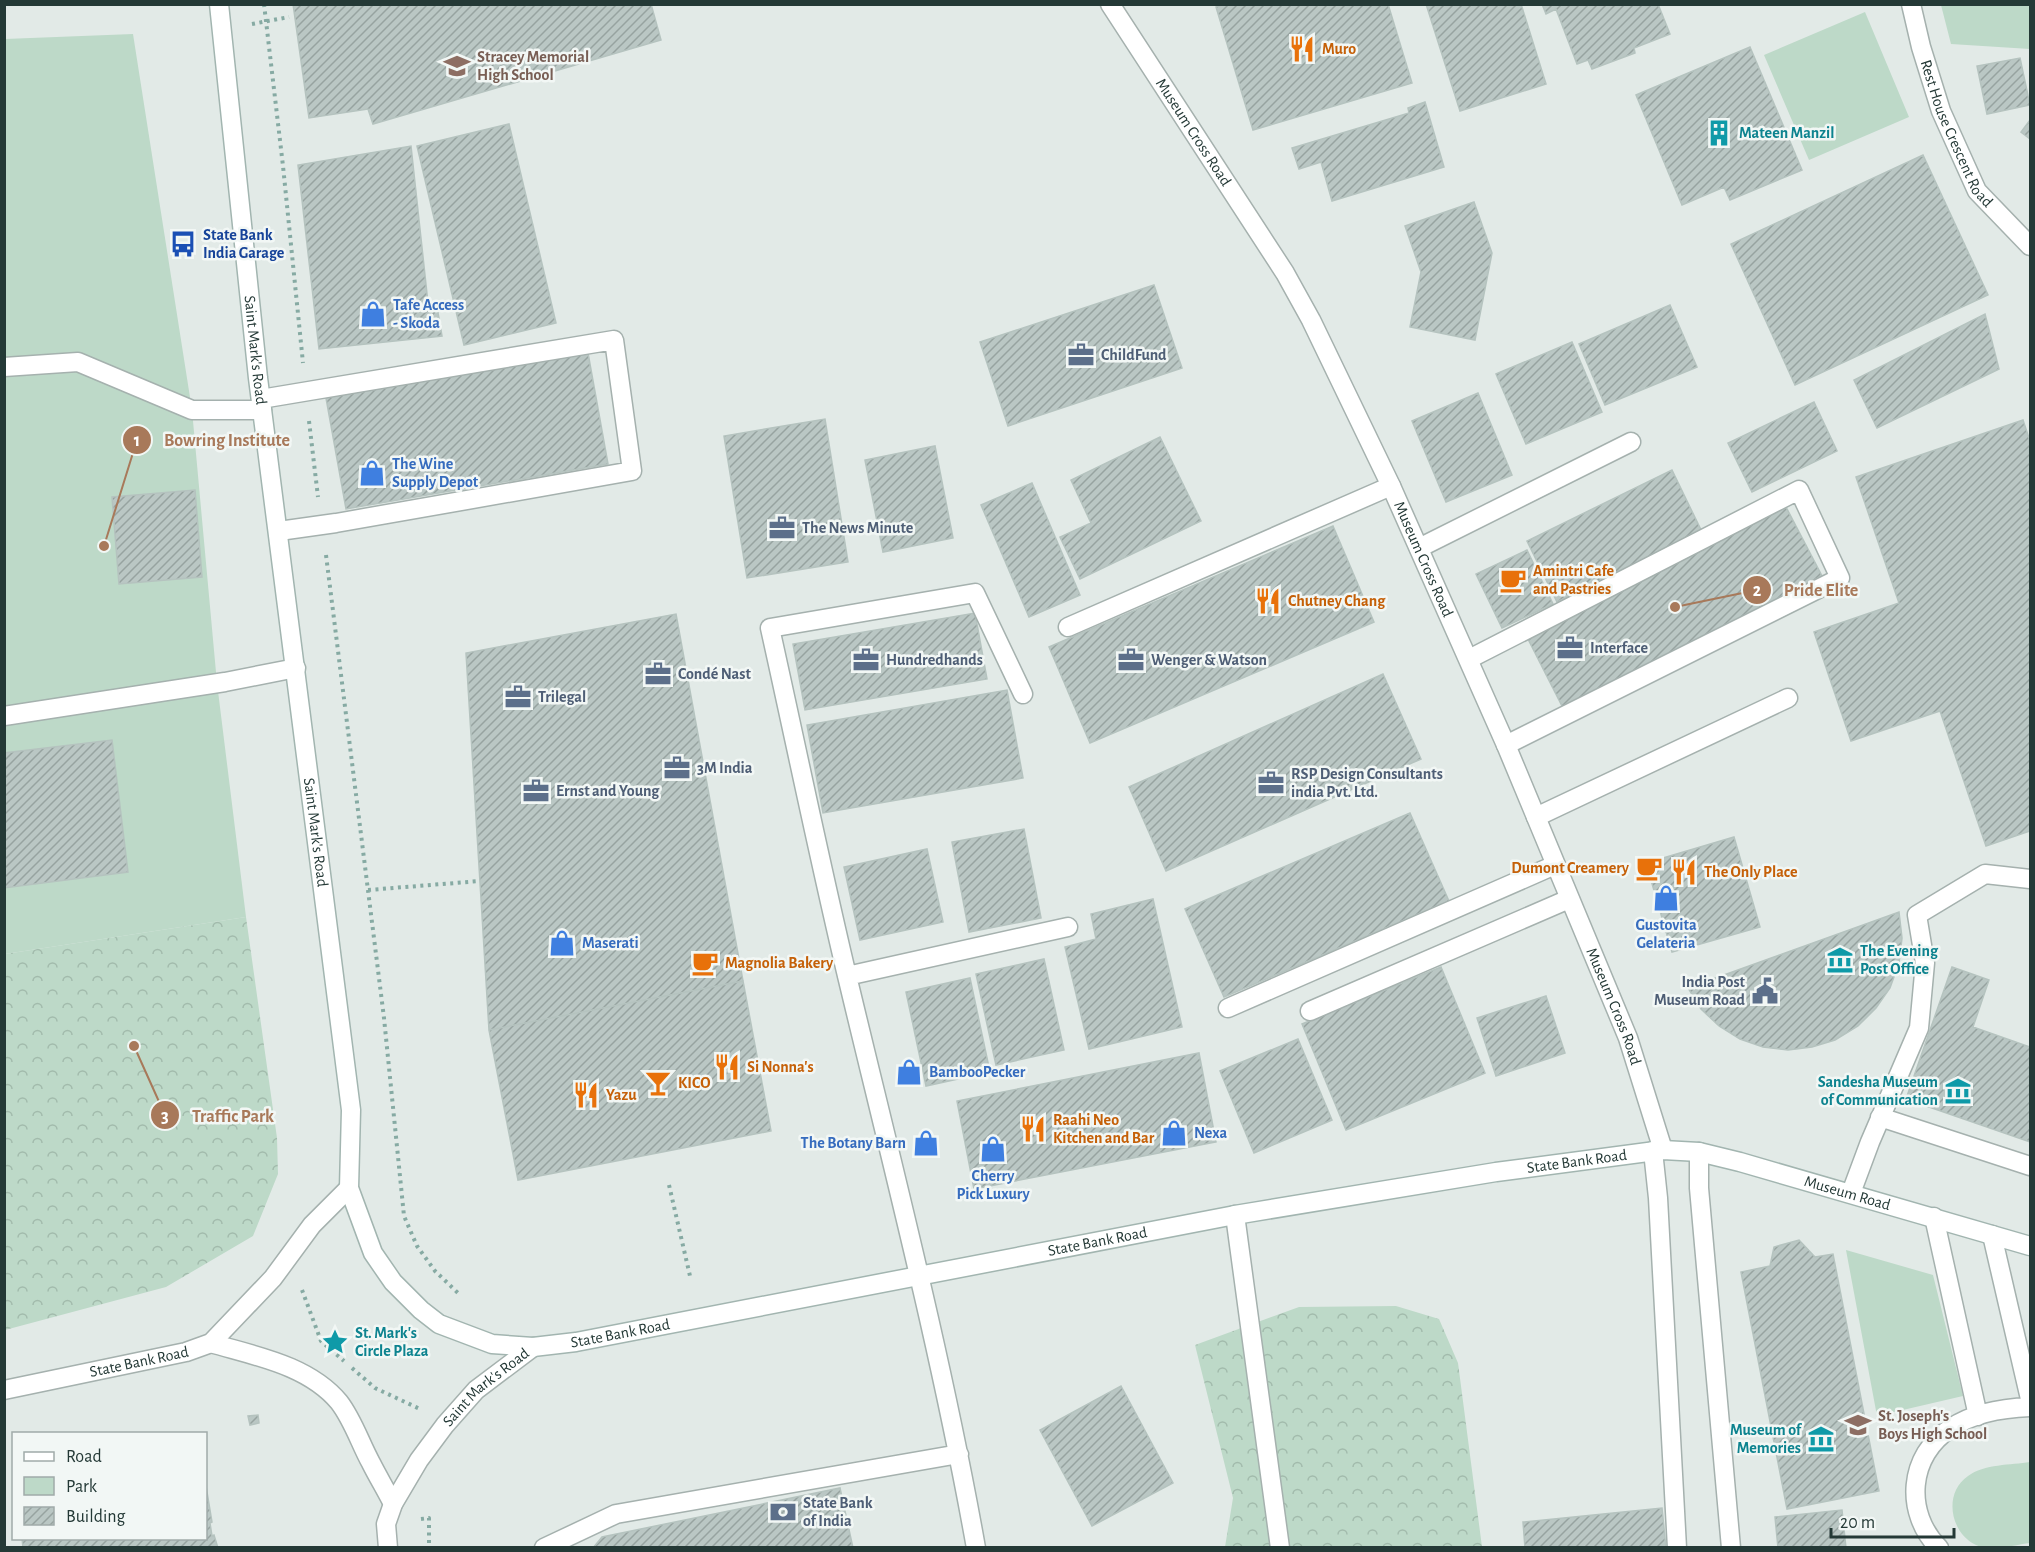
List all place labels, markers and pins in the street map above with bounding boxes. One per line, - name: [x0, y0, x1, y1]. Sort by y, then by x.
- restaurant icon: Muro: [1287, 34, 1317, 64]
- place label: Muro: [1322, 41, 1356, 57]
- place label: Stracey Memorial High School: [477, 49, 589, 83]
- school or university icon: Stracey Memorial High School: [442, 51, 472, 81]
- building icon: Mateen Manzil: [1704, 118, 1734, 148]
- place label: Mateen Manzil: [1739, 125, 1834, 141]
- place label: State Bank India Garage: [203, 227, 285, 261]
- bus stop icon: State Bank India Garage: [168, 229, 198, 259]
- place label: Tafe Access - Skoda: [393, 297, 464, 331]
- shop icon: Tafe Access - Skoda: [358, 299, 388, 329]
- office icon: ChildFund: [1066, 340, 1096, 370]
- place label: ChildFund: [1101, 347, 1167, 363]
- callout: Bowring Institute: [122, 422, 302, 458]
- place label: The Wine Supply Depot: [392, 456, 479, 491]
- shop icon: The Wine Supply Depot: [357, 458, 387, 488]
- office icon: The News Minute: [767, 513, 797, 543]
- place label: The News Minute: [802, 520, 914, 536]
- place label: Amintri Cafe and Pastries: [1533, 563, 1615, 597]
- cafe icon: Amintri Cafe and Pastries: [1498, 565, 1528, 595]
- callout: Pride Elite: [1742, 572, 1871, 608]
- restaurant icon: Chutney Chang: [1253, 586, 1283, 616]
- place label: Chutney Chang: [1288, 593, 1386, 610]
- office icon: Interface: [1555, 633, 1585, 663]
- place label: Interface: [1590, 640, 1649, 656]
- office icon: Hundredhands: [851, 645, 881, 675]
- office icon: Wenger & Watson: [1116, 645, 1146, 675]
- place label: Hundredhands: [886, 652, 983, 668]
- place label: Wenger & Watson: [1151, 652, 1267, 668]
- office icon: Condé Nast: [643, 659, 673, 689]
- place label: Condé Nast: [678, 666, 751, 682]
- office icon: Trilegal: [503, 682, 533, 712]
- place label: Trilegal: [538, 689, 586, 705]
- office icon: 3M India: [662, 753, 692, 783]
- place label: 3M India: [697, 760, 753, 776]
- place label: RSP Design Consultants india Pvt. Ltd.: [1291, 766, 1443, 800]
- office icon: RSP Design Consultants india Pvt. Ltd.: [1256, 768, 1286, 798]
- office icon: Ernst and Young: [521, 776, 551, 806]
- place label: Ernst and Young: [556, 783, 660, 799]
- cafe icon: Dumont Creamery: [1634, 853, 1664, 883]
- restaurant icon: The Only Place: [1669, 857, 1699, 887]
- place label: Dumont Creamery: [1511, 860, 1630, 877]
- place label: The Only Place: [1704, 864, 1798, 881]
- shop icon: Gustovita Gelateria: [1651, 883, 1681, 913]
- place label: Gustovita Gelateria: [1635, 917, 1697, 951]
- shop icon: Maserati: [547, 928, 577, 958]
- place label: Maserati: [582, 935, 639, 951]
- place label: The Evening Post Office: [1860, 943, 1939, 977]
- museum icon: The Evening Post Office: [1825, 945, 1855, 975]
- cafe icon: Magnolia Bakery: [690, 948, 720, 978]
- place label: Magnolia Bakery: [725, 955, 834, 972]
- place label: India Post Museum Road: [1654, 974, 1746, 1008]
- public building icon: India Post Museum Road: [1750, 976, 1780, 1006]
- restaurant icon: Si Nonna's: [712, 1052, 742, 1082]
- shop icon: BambooPecker: [894, 1057, 924, 1087]
- place label: Si Nonna's: [747, 1059, 814, 1075]
- place label: BambooPecker: [929, 1064, 1026, 1080]
- bar icon: KICO: [643, 1068, 673, 1098]
- place label: Sandesha Museum of Communication: [1818, 1074, 1938, 1108]
- place label: KICO: [678, 1075, 710, 1091]
- museum icon: Sandesha Museum of Communication: [1943, 1076, 1973, 1106]
- restaurant icon: Yazu: [571, 1080, 601, 1110]
- place label: Yazu: [606, 1087, 637, 1103]
- callout: Traffic Park: [150, 1097, 286, 1133]
- place label: Raahi Neo Kitchen and Bar: [1053, 1112, 1155, 1146]
- restaurant icon: Raahi Neo Kitchen and Bar: [1018, 1114, 1048, 1144]
- shop icon: Nexa: [1159, 1118, 1189, 1148]
- place label: Nexa: [1194, 1125, 1227, 1141]
- shop icon: The Botany Barn: [911, 1128, 941, 1158]
- shop icon: Cherry Pick Luxury: [978, 1134, 1008, 1164]
- place label: The Botany Barn: [801, 1135, 906, 1152]
- place label: Cherry Pick Luxury: [956, 1168, 1030, 1203]
- place label: St. Mark's Circle Plaza: [355, 1325, 429, 1359]
- place icon: St. Mark's Circle Plaza: [320, 1327, 350, 1357]
- place label: St. Joseph's Boys High School: [1878, 1408, 1987, 1443]
- school or university icon: St. Joseph's Boys High School: [1843, 1410, 1873, 1440]
- place label: Museum of Memories: [1730, 1422, 1803, 1456]
- museum icon: Museum of Memories: [1806, 1424, 1836, 1454]
- place label: State Bank of India: [803, 1495, 873, 1529]
- bank icon: State Bank of India: [768, 1497, 798, 1527]

